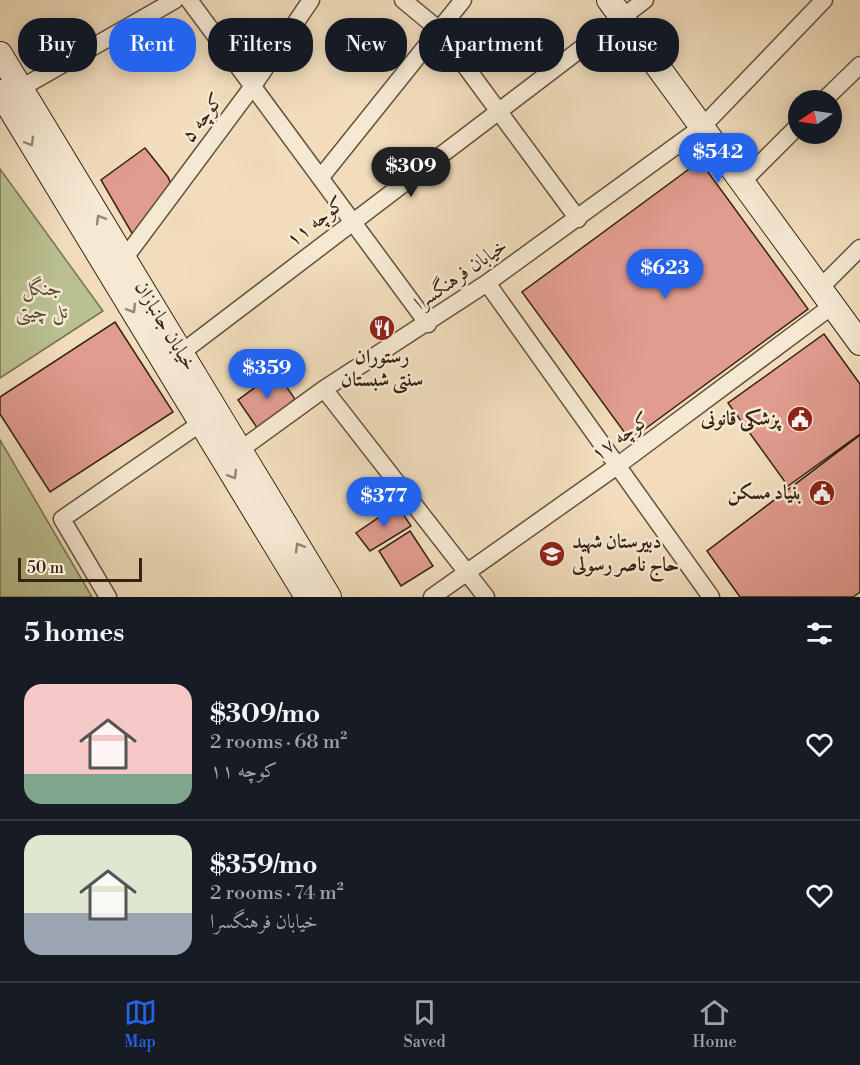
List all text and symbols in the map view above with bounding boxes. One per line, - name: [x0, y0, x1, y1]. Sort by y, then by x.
- chip: Buy: [18, 18, 97, 72]
- chip: Rent: [109, 18, 196, 72]
- chip: Filters: [208, 18, 313, 72]
- chip: New: [325, 18, 407, 72]
- chip: Apartment: [419, 18, 564, 72]
- chip: House: [576, 18, 679, 72]
- street label: کوچه ۵: [176, 88, 230, 148]
- north arrow: [788, 90, 842, 144]
- map controls: [788, 90, 842, 144]
- pin: $542: [682, 133, 754, 184]
- one-way arrow: [23, 136, 35, 146]
- text: $542: [693, 140, 743, 165]
- pin: $309: [375, 147, 447, 198]
- text: $309: [385, 154, 437, 179]
- street label: کوچه ۱۱: [282, 191, 350, 253]
- one-way arrow: [95, 215, 107, 225]
- street label: خیابان فرهنگسرا: [408, 232, 512, 316]
- pin: $623: [629, 249, 701, 300]
- text: $623: [640, 256, 690, 281]
- park label: جنگل تل چیتی: [15, 275, 69, 326]
- street label: خیابان جانبازان: [128, 277, 202, 375]
- one-way arrow: [124, 303, 136, 313]
- restaurant icon: رستوران سنتی شبستان: [367, 313, 397, 343]
- place label: رستوران سنتی شبستان: [341, 345, 423, 394]
- pin: $359: [231, 349, 303, 400]
- text: $359: [243, 356, 291, 381]
- public building icon: پزشکی قانونی: [785, 404, 815, 434]
- street label: کوچه ۱۷: [586, 407, 656, 467]
- place label: پزشکی قانونی: [700, 407, 782, 432]
- one-way arrow: [226, 469, 237, 480]
- pin: $377: [348, 477, 420, 528]
- public building icon: بنیاد مسکن: [807, 478, 837, 508]
- place label: بنیاد مسکن: [728, 481, 802, 506]
- text: $377: [361, 484, 407, 509]
- place label: دبیرستان شهید حاج ناصر رسولی: [571, 530, 679, 583]
- school or university icon: دبیرستان شهید حاج ناصر رسولی: [537, 539, 567, 569]
- one-way arrow: [295, 543, 307, 553]
- scale bar: [18, 555, 142, 582]
- text: 50 m: [27, 558, 64, 578]
- text: 5 homes: [24, 617, 124, 649]
- icon: filters: [803, 617, 836, 650]
- text: $309/mo: [210, 698, 320, 730]
- icon: home: [72, 708, 144, 780]
- icon: heart: [803, 728, 836, 761]
- text: 2 rooms · 68 m²: [210, 730, 347, 755]
- text: کوچه ۱۱: [210, 759, 277, 784]
- text: $359/mo: [210, 849, 318, 881]
- icon: home: [72, 859, 144, 931]
- icon: heart: [803, 879, 836, 912]
- text: 2 rooms · 74 m²: [210, 881, 344, 906]
- text: خیابان فرهنگسرا: [210, 910, 318, 935]
- tab: Map: [124, 996, 157, 1052]
- tab: Saved: [404, 996, 446, 1052]
- tab: Home: [693, 996, 736, 1052]

